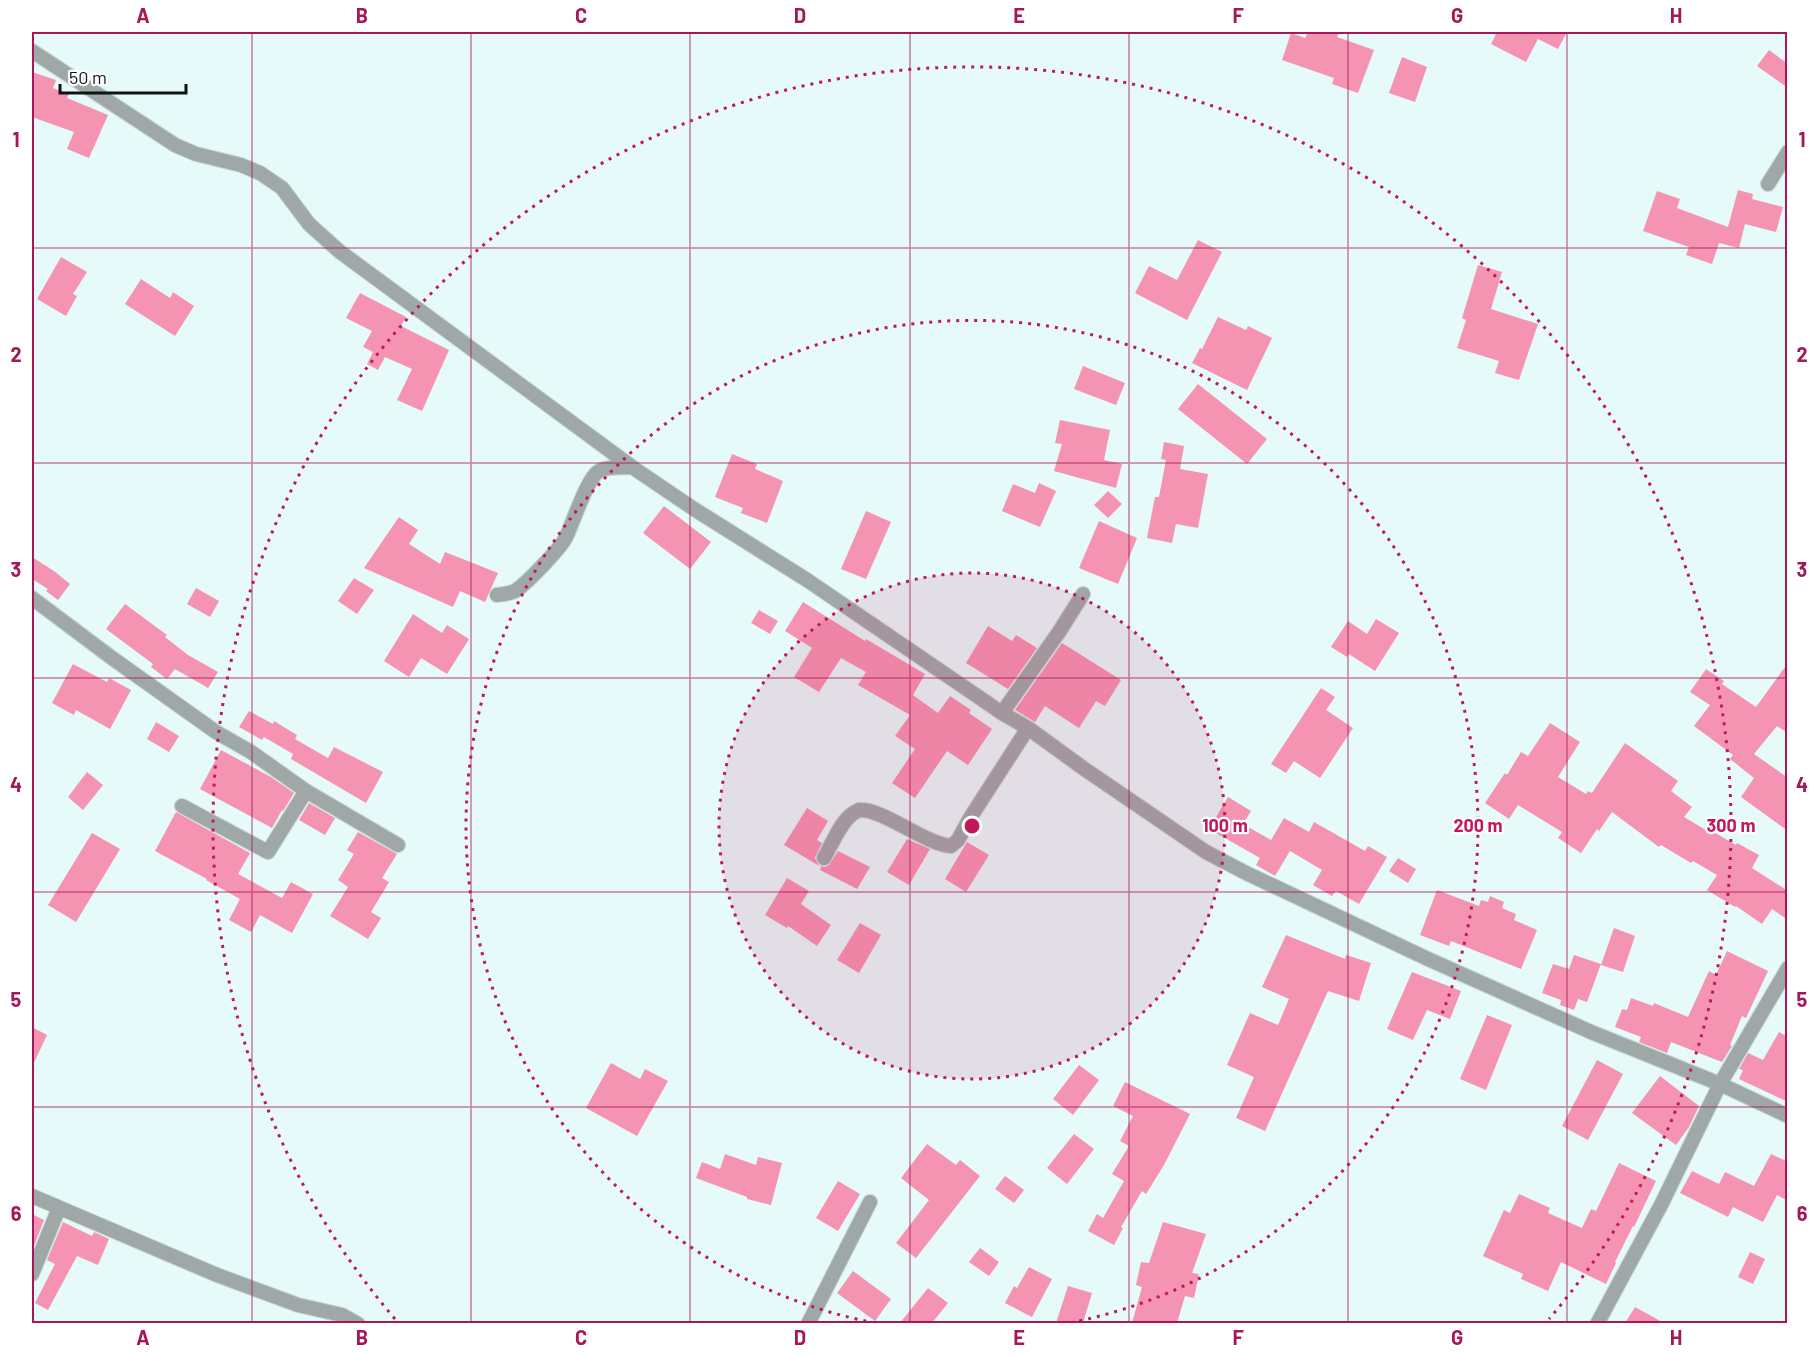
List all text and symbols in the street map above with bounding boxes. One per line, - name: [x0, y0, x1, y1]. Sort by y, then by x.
- text: A: [136, 3, 150, 27]
- text: B: [356, 3, 368, 27]
- text: C: [575, 3, 587, 27]
- text: D: [794, 3, 806, 27]
- text: E: [1013, 3, 1025, 27]
- text: F: [1232, 3, 1244, 27]
- text: G: [1451, 3, 1463, 27]
- text: H: [1670, 3, 1682, 27]
- scale bar: [60, 57, 186, 95]
- text: 50 m: [69, 66, 107, 88]
- text: 1: [12, 127, 20, 151]
- text: 1: [1798, 127, 1806, 151]
- text: 2: [10, 342, 22, 366]
- text: 2: [1796, 342, 1808, 366]
- text: 3: [11, 557, 21, 581]
- text: 3: [1797, 557, 1807, 581]
- text: 4: [10, 772, 22, 796]
- text: 4: [1796, 772, 1808, 796]
- text: 100 m: [1202, 814, 1248, 836]
- text: 200 m: [1453, 814, 1503, 836]
- text: 300 m: [1707, 814, 1755, 836]
- centre of rings: [962, 816, 982, 836]
- text: 5: [11, 987, 22, 1011]
- text: 5: [1797, 987, 1808, 1011]
- text: 6: [11, 1201, 22, 1225]
- text: 6: [1797, 1201, 1808, 1225]
- text: A: [136, 1325, 150, 1349]
- text: B: [356, 1325, 368, 1349]
- text: C: [575, 1325, 587, 1349]
- text: D: [794, 1325, 806, 1349]
- text: E: [1013, 1325, 1025, 1349]
- text: F: [1232, 1325, 1244, 1349]
- text: G: [1451, 1325, 1463, 1349]
- text: H: [1670, 1325, 1682, 1349]

